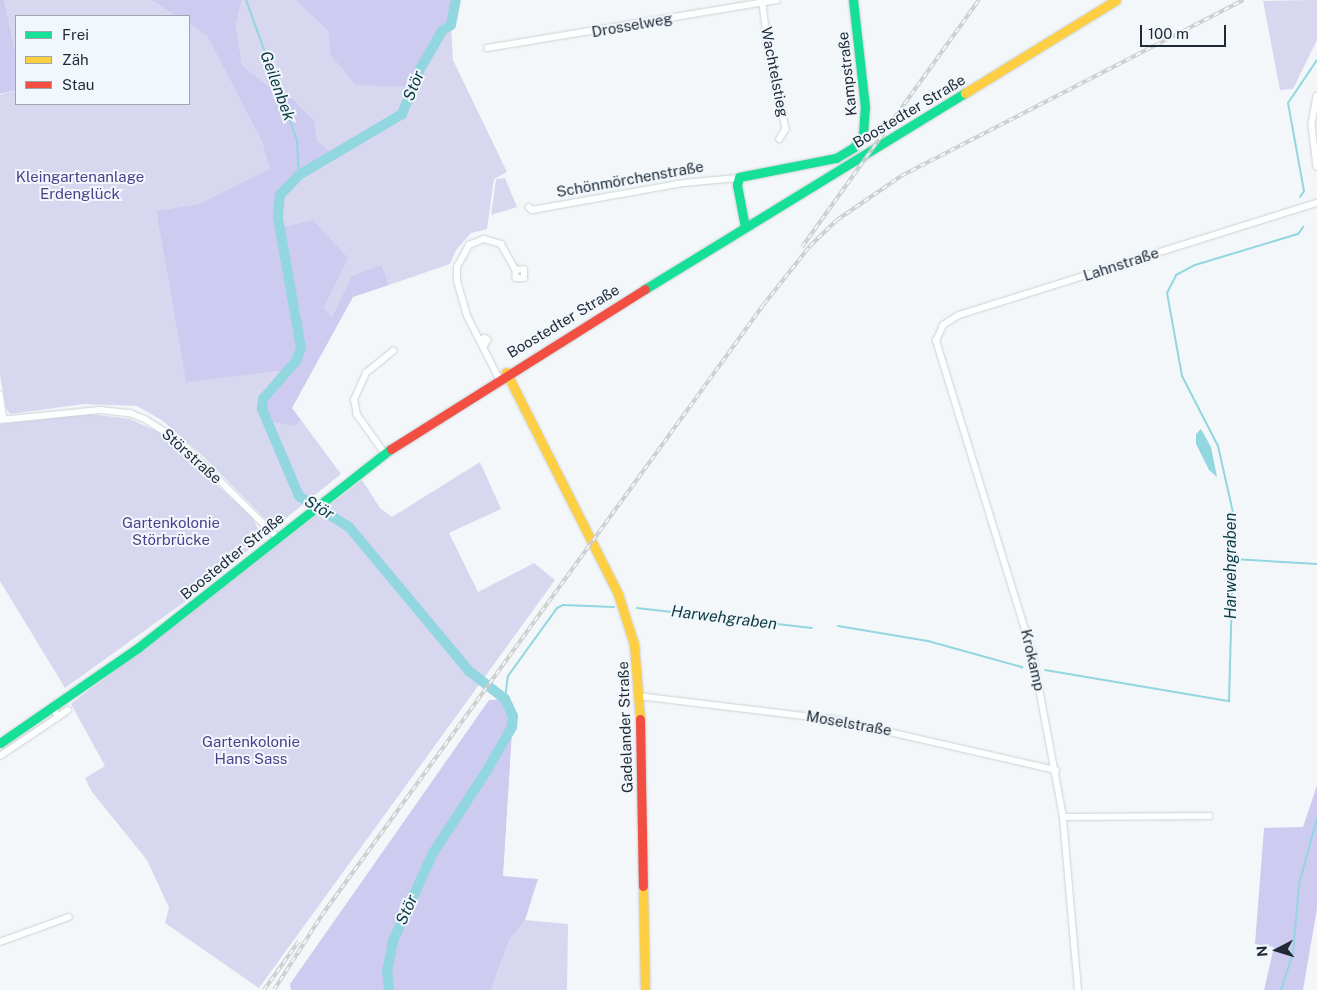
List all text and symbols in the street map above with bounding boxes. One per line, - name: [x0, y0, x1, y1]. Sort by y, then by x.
- street label: Drosselweg: [590, 9, 674, 41]
- legend: [15, 15, 190, 105]
- scale bar: [1142, 15, 1228, 47]
- street label: Wachtelstieg: [757, 25, 793, 119]
- text: 100 m: [1148, 25, 1189, 42]
- text: Frei: [62, 26, 89, 43]
- street label: Kampstraße: [834, 31, 860, 117]
- water label: Geilenbek: [256, 49, 298, 123]
- text: Zäh: [62, 51, 89, 68]
- water label: Stör: [399, 68, 429, 104]
- street label: Boostedter Straße: [850, 70, 968, 152]
- text: Stau: [62, 76, 95, 93]
- street label: Schönmörchenstraße: [555, 157, 705, 201]
- park label: Kleingartenanlage Erdenglück: [16, 167, 144, 202]
- street label: Lahnstraße: [1081, 243, 1161, 285]
- street label: Boostedter Straße: [504, 280, 622, 362]
- street label: Störstraße: [158, 424, 226, 488]
- water label: Stör: [301, 492, 337, 524]
- street label: Boostedter Straße: [177, 509, 287, 603]
- park label: Gartenkolonie Störbrücke: [122, 513, 220, 548]
- water label: Harwehgraben: [1221, 513, 1241, 619]
- water label: Harwehgraben: [670, 602, 778, 634]
- street label: Krokamp: [1017, 627, 1049, 693]
- street label: Gadelander Straße: [614, 661, 636, 793]
- street label: Moselstraße: [805, 707, 893, 739]
- park label: Gartenkolonie Hans Sass: [202, 732, 300, 767]
- water label: Stör: [392, 892, 422, 928]
- north arrow: [1252, 925, 1302, 975]
- text: N: [1254, 945, 1271, 957]

